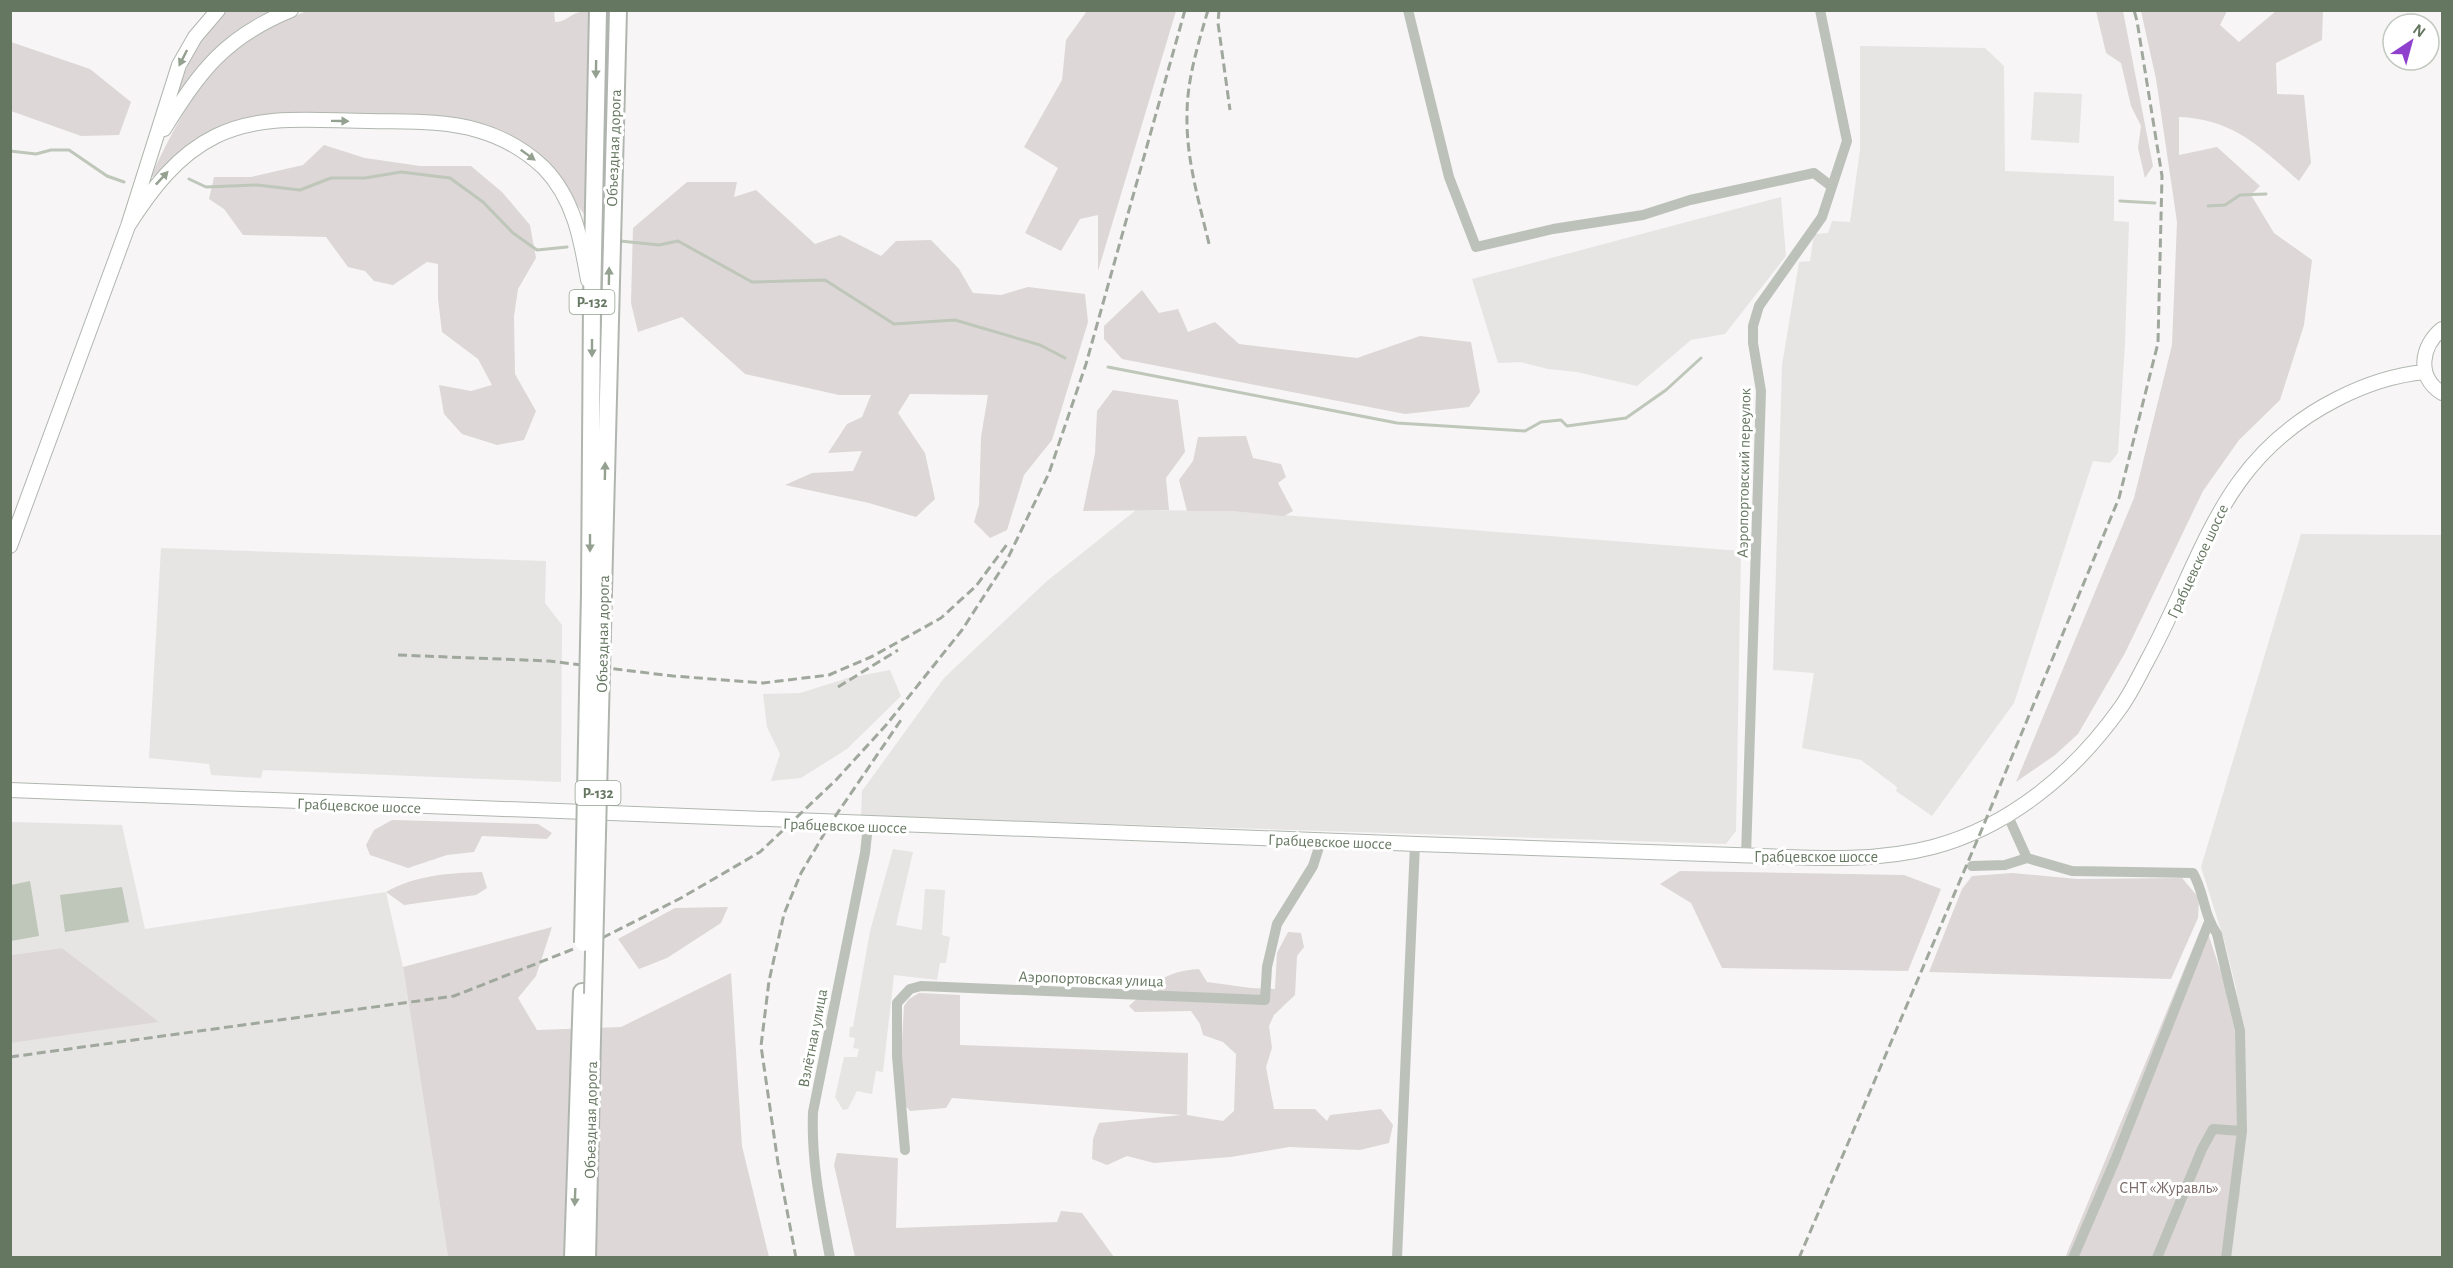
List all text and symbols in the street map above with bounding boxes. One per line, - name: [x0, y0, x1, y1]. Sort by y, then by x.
- north arrow: [2381, 12, 2441, 72]
- text: N: [2410, 21, 2428, 40]
- one-way arrow: [179, 49, 188, 66]
- one-way arrow: [591, 59, 601, 78]
- street label: Объездная дорога: [604, 89, 624, 207]
- one-way arrow: [330, 116, 349, 126]
- one-way arrow: [519, 149, 535, 161]
- one-way arrow: [155, 171, 169, 186]
- one-way arrow: [605, 267, 614, 286]
- road number: Р-132: [570, 290, 614, 314]
- one-way arrow: [587, 338, 596, 357]
- street label: Аэропортовский переулок: [1735, 387, 1754, 558]
- one-way arrow: [600, 461, 610, 480]
- street label: Грабцевское шоссе: [2164, 502, 2231, 621]
- one-way arrow: [585, 533, 595, 552]
- street label: Объездная дорога: [594, 575, 612, 693]
- road number: Р-132: [576, 781, 620, 805]
- street label: Грабцевское шоссе: [297, 796, 421, 816]
- street label: Грабцевское шоссе: [783, 816, 907, 836]
- street label: Грабцевское шоссе: [1268, 832, 1392, 852]
- street label: Грабцевское шоссе: [1754, 849, 1878, 865]
- street label: Аэропортовская улица: [1018, 968, 1164, 991]
- street label: Взлётная улица: [796, 988, 831, 1089]
- street label: Объездная дорога: [582, 1061, 600, 1179]
- park label: СНТ «Журавль»: [2119, 1180, 2219, 1197]
- one-way arrow: [570, 1188, 579, 1207]

